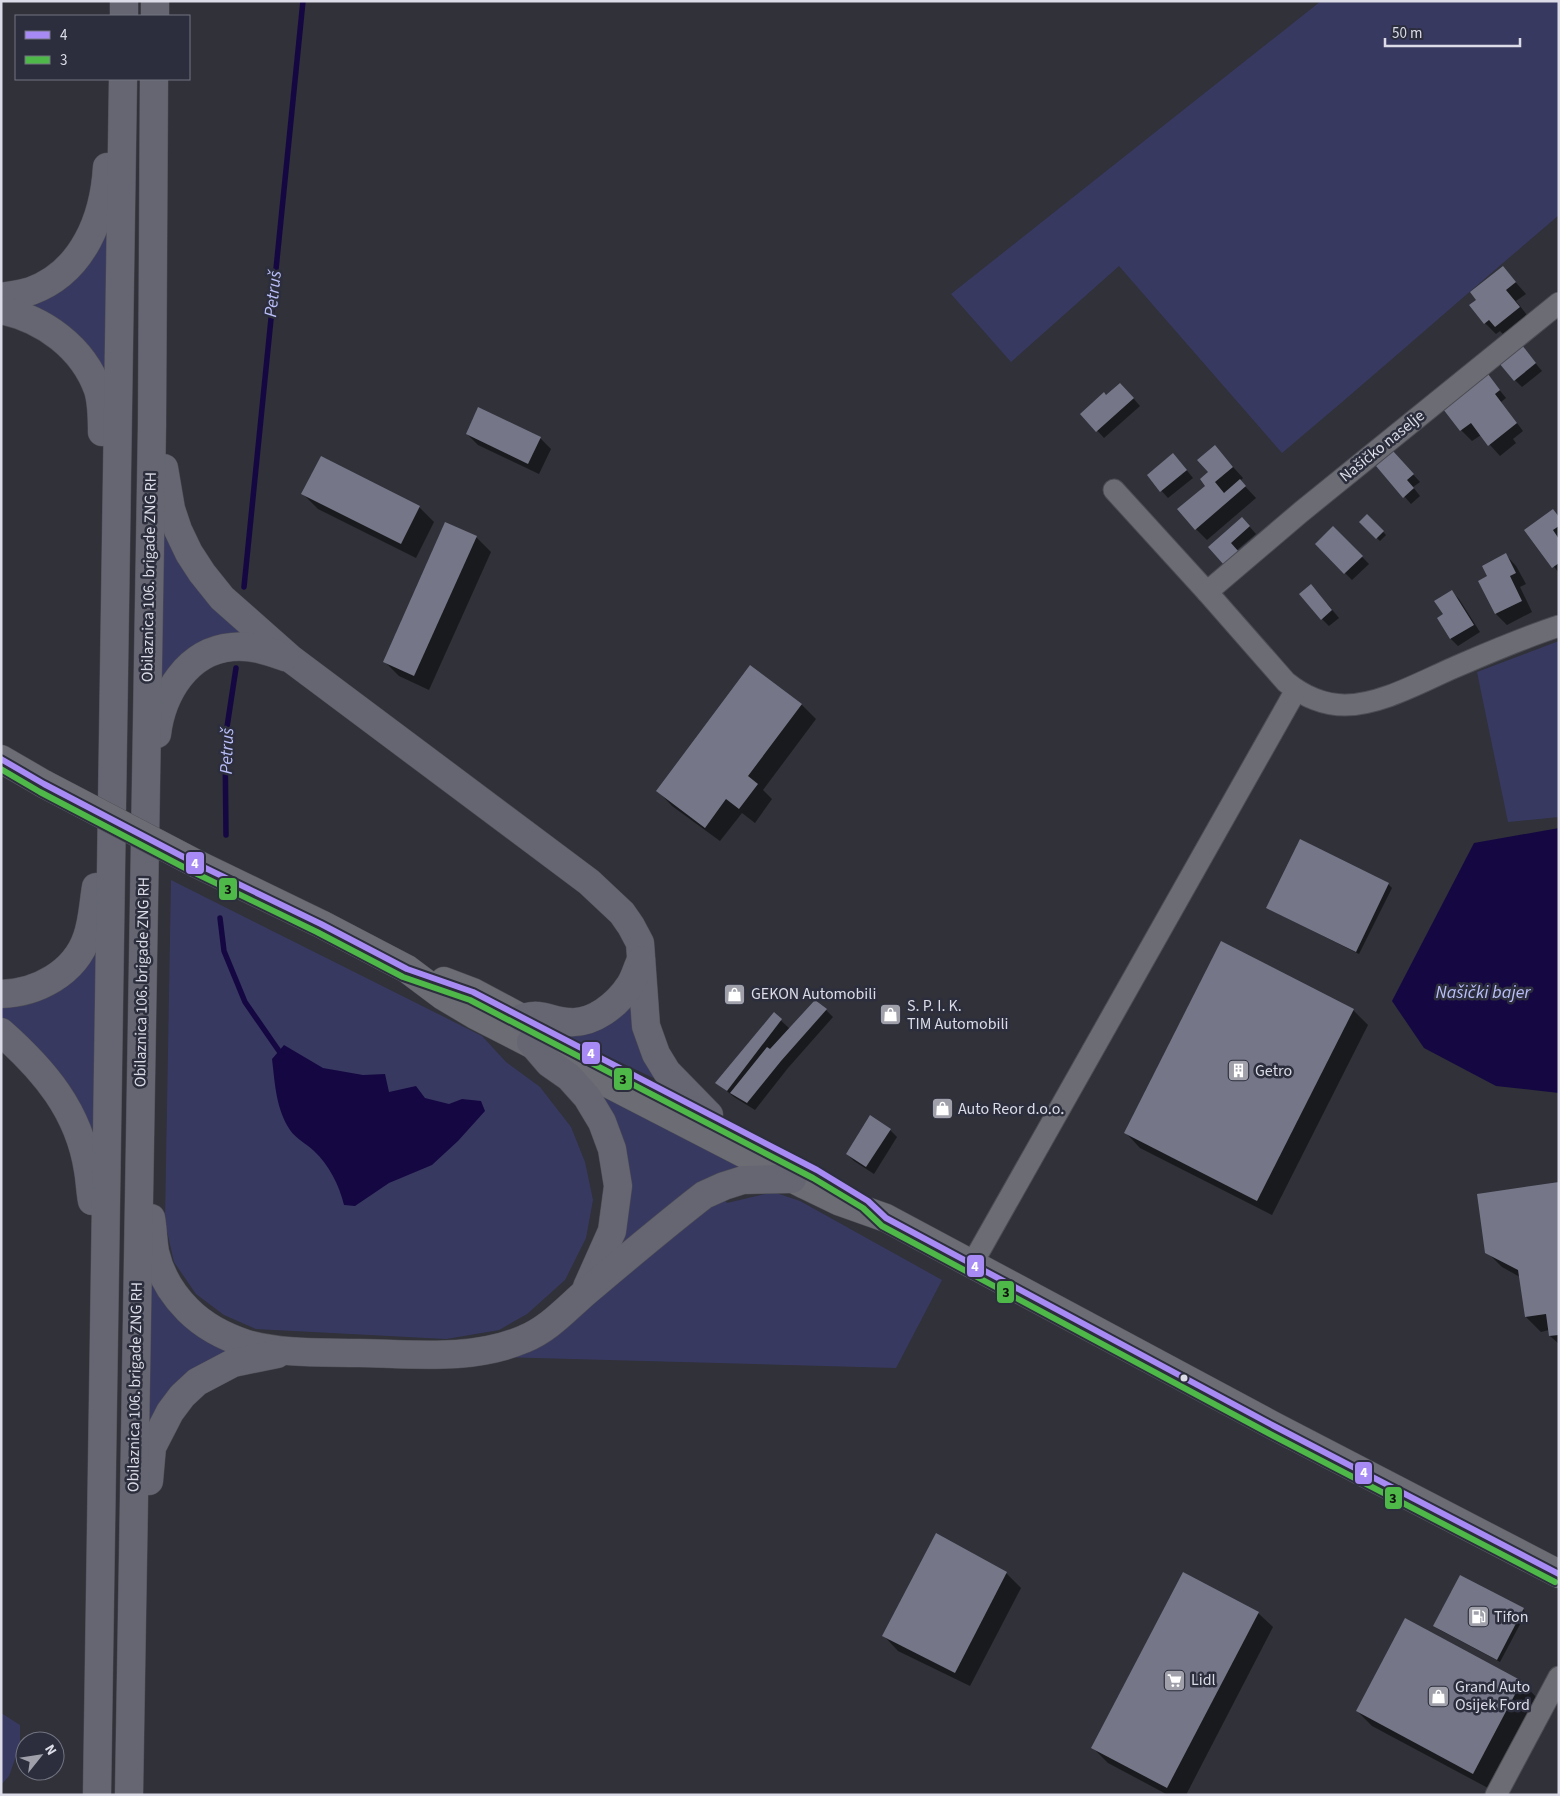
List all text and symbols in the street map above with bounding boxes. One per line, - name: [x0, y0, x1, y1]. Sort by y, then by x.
- legend: [15, 15, 190, 80]
- scale bar: [1385, 15, 1520, 47]
- text: 50 m: [1392, 23, 1422, 44]
- text: 4: [60, 25, 68, 46]
- text: 3: [60, 50, 67, 71]
- water label: Petruš: [258, 268, 288, 318]
- street label: Našičko naselje: [1335, 405, 1429, 487]
- street label: Obilaznica 106. brigade ZNG RH: [136, 472, 162, 682]
- water label: Petruš: [214, 726, 240, 775]
- line badge: 4: [185, 851, 205, 875]
- text: 4: [191, 854, 199, 874]
- street label: Obilaznica 106. brigade ZNG RH: [129, 877, 155, 1087]
- line badge: 3: [218, 877, 238, 901]
- text: 3: [224, 880, 232, 900]
- water label: Našički bajer: [1436, 980, 1531, 1005]
- shop icon: GEKON Automobili: [723, 982, 747, 1006]
- place label: GEKON Automobili: [751, 983, 876, 1005]
- place label: S. P. I. K. TIM Automobili: [907, 995, 1009, 1035]
- shop icon: S. P. I. K. TIM Automobili: [879, 1003, 903, 1027]
- line badge: 4: [581, 1041, 601, 1065]
- text: 4: [587, 1044, 595, 1064]
- building icon: Getro: [1227, 1059, 1251, 1083]
- place label: Getro: [1255, 1060, 1292, 1082]
- line badge: 3: [613, 1067, 633, 1091]
- text: 3: [619, 1070, 627, 1090]
- shop icon: Auto Reor d.o.o.: [930, 1097, 954, 1121]
- place label: Auto Reor d.o.o.: [958, 1098, 1064, 1120]
- line badge: 4: [966, 1254, 985, 1278]
- text: 4: [971, 1257, 979, 1277]
- line badge: 3: [996, 1280, 1015, 1304]
- street label: Obilaznica 106. brigade ZNG RH: [122, 1282, 148, 1492]
- text: 3: [1002, 1283, 1010, 1303]
- unlabelled marker: [1179, 1373, 1189, 1383]
- line badge: 4: [1354, 1461, 1373, 1485]
- text: 4: [1360, 1463, 1368, 1483]
- line badge: 3: [1384, 1486, 1403, 1510]
- text: 3: [1389, 1489, 1397, 1509]
- fuel station icon: Tifon: [1466, 1605, 1490, 1629]
- place label: Tifon: [1494, 1606, 1528, 1628]
- supermarket icon: Lidl: [1163, 1668, 1187, 1692]
- place label: Lidl: [1191, 1669, 1216, 1691]
- place label: Grand Auto Osijek Ford: [1455, 1676, 1530, 1716]
- shop icon: Grand Auto Osijek Ford: [1427, 1684, 1451, 1708]
- north arrow: [15, 1731, 65, 1781]
- text: N: [39, 1741, 61, 1759]

